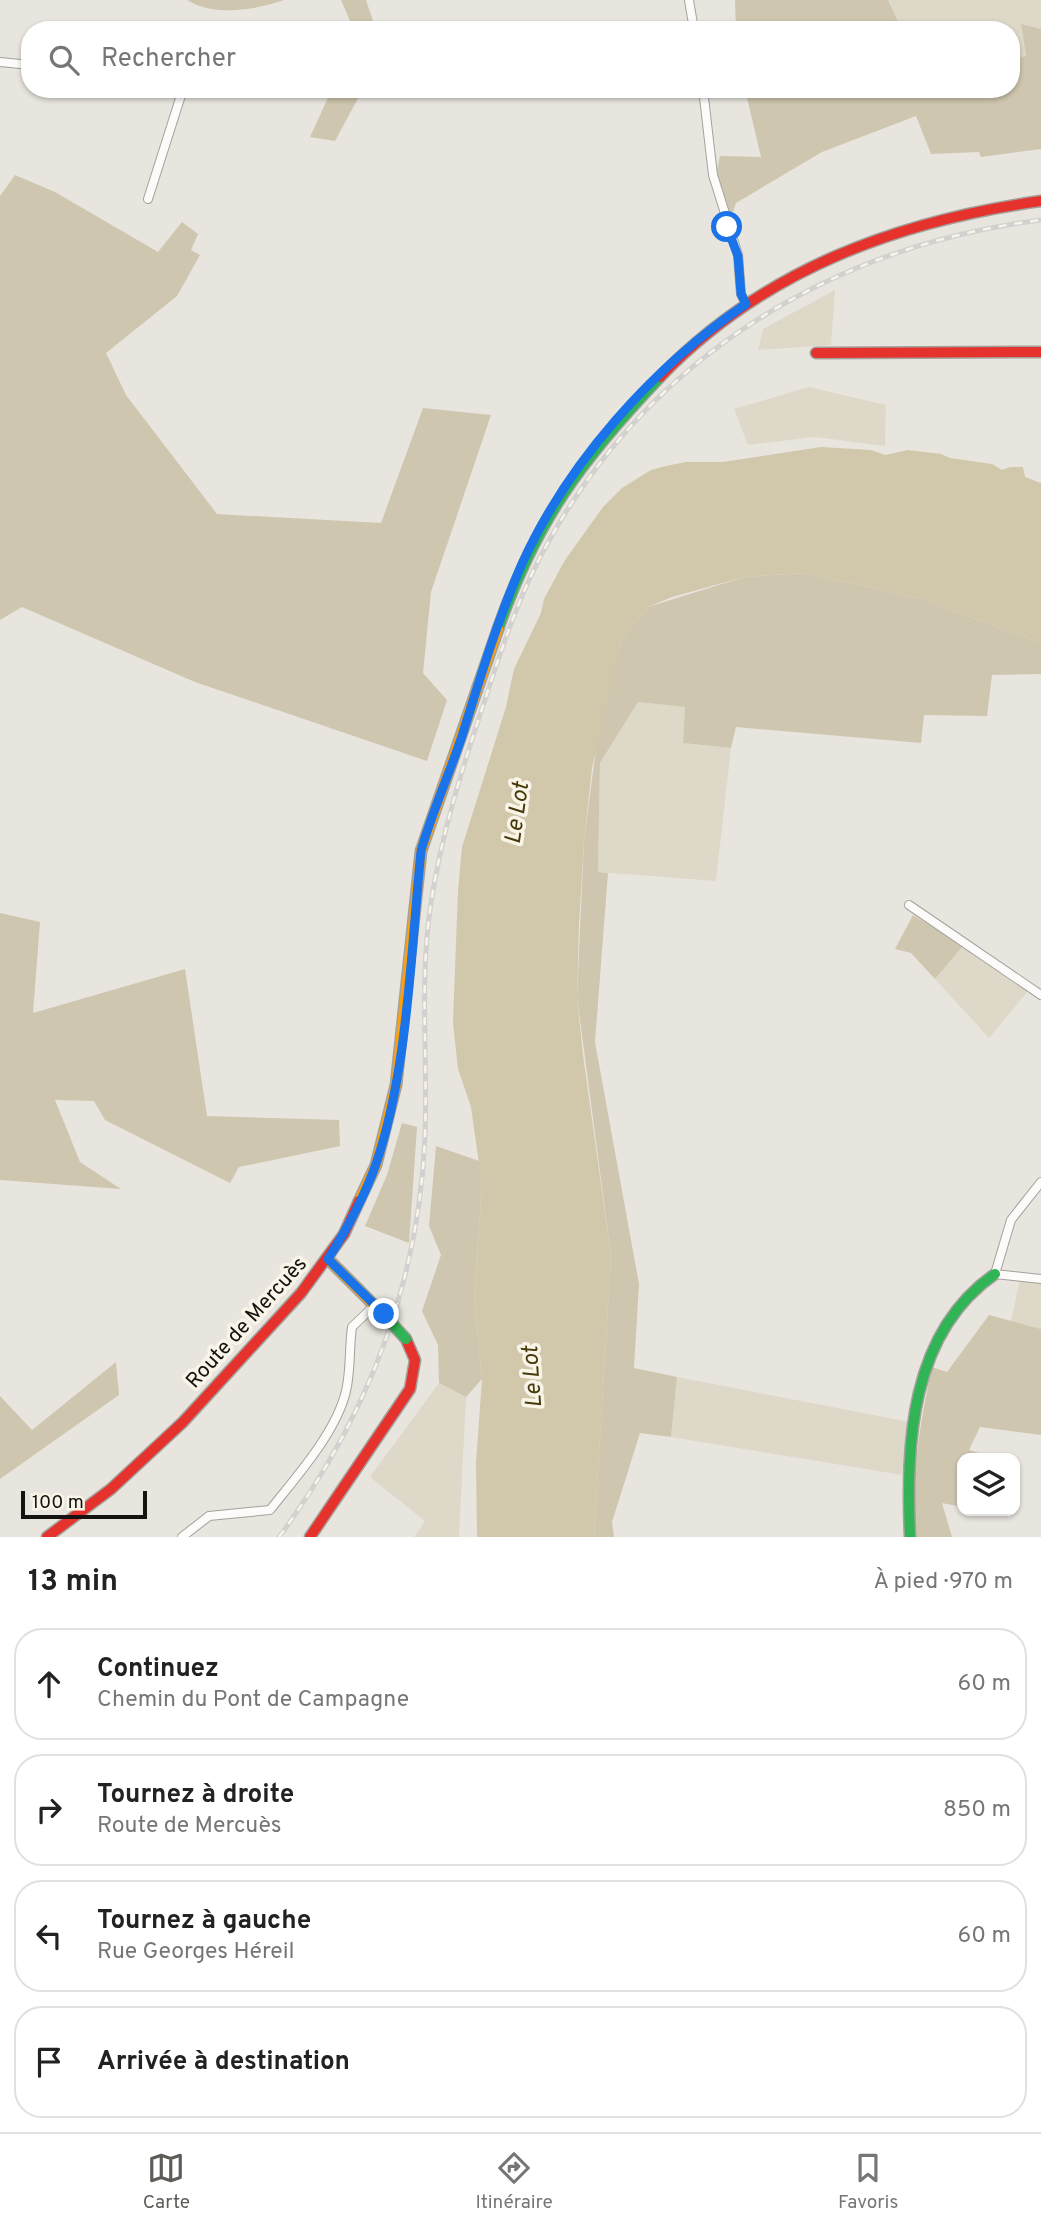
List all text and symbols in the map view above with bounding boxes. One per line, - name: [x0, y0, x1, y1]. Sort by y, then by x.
- search box: [21, 21, 1020, 98]
- icon: search: [45, 41, 83, 79]
- text: Rechercher: [101, 43, 236, 76]
- route start: [711, 211, 742, 242]
- water label: Le Lot: [500, 779, 537, 846]
- street label: Route de Mercuès: [181, 1251, 314, 1395]
- route end: [368, 1298, 399, 1329]
- water label: Le Lot: [517, 1343, 550, 1409]
- map controls: [957, 1453, 1020, 1516]
- button: layers: [957, 1453, 1020, 1516]
- scale bar: [21, 1488, 147, 1520]
- text: 100 m: [32, 1491, 84, 1515]
- text: 13 min: [28, 1564, 118, 1601]
- text: À pied · 970 m: [874, 1568, 1013, 1597]
- text: Continuez: [97, 1653, 219, 1686]
- icon: ahead: [30, 1665, 68, 1703]
- text: 60 m: [958, 1670, 1011, 1699]
- text: Chemin du Pont de Campagne: [97, 1686, 409, 1715]
- text: Tournez à droite: [97, 1779, 294, 1812]
- icon: right: [30, 1791, 68, 1829]
- text: 850 m: [943, 1796, 1011, 1825]
- text: Route de Mercuès: [97, 1812, 282, 1841]
- text: Tournez à gauche: [97, 1905, 311, 1938]
- icon: left: [30, 1917, 68, 1955]
- text: 60 m: [958, 1922, 1011, 1951]
- text: Rue Georges Héreil: [97, 1938, 295, 1967]
- icon: arrive: [30, 2043, 68, 2081]
- text: Arrivée à destination: [97, 2046, 350, 2079]
- tab: Carte: [143, 2149, 190, 2215]
- tab: Itinéraire: [475, 2149, 553, 2215]
- tab: Favoris: [838, 2149, 898, 2215]

